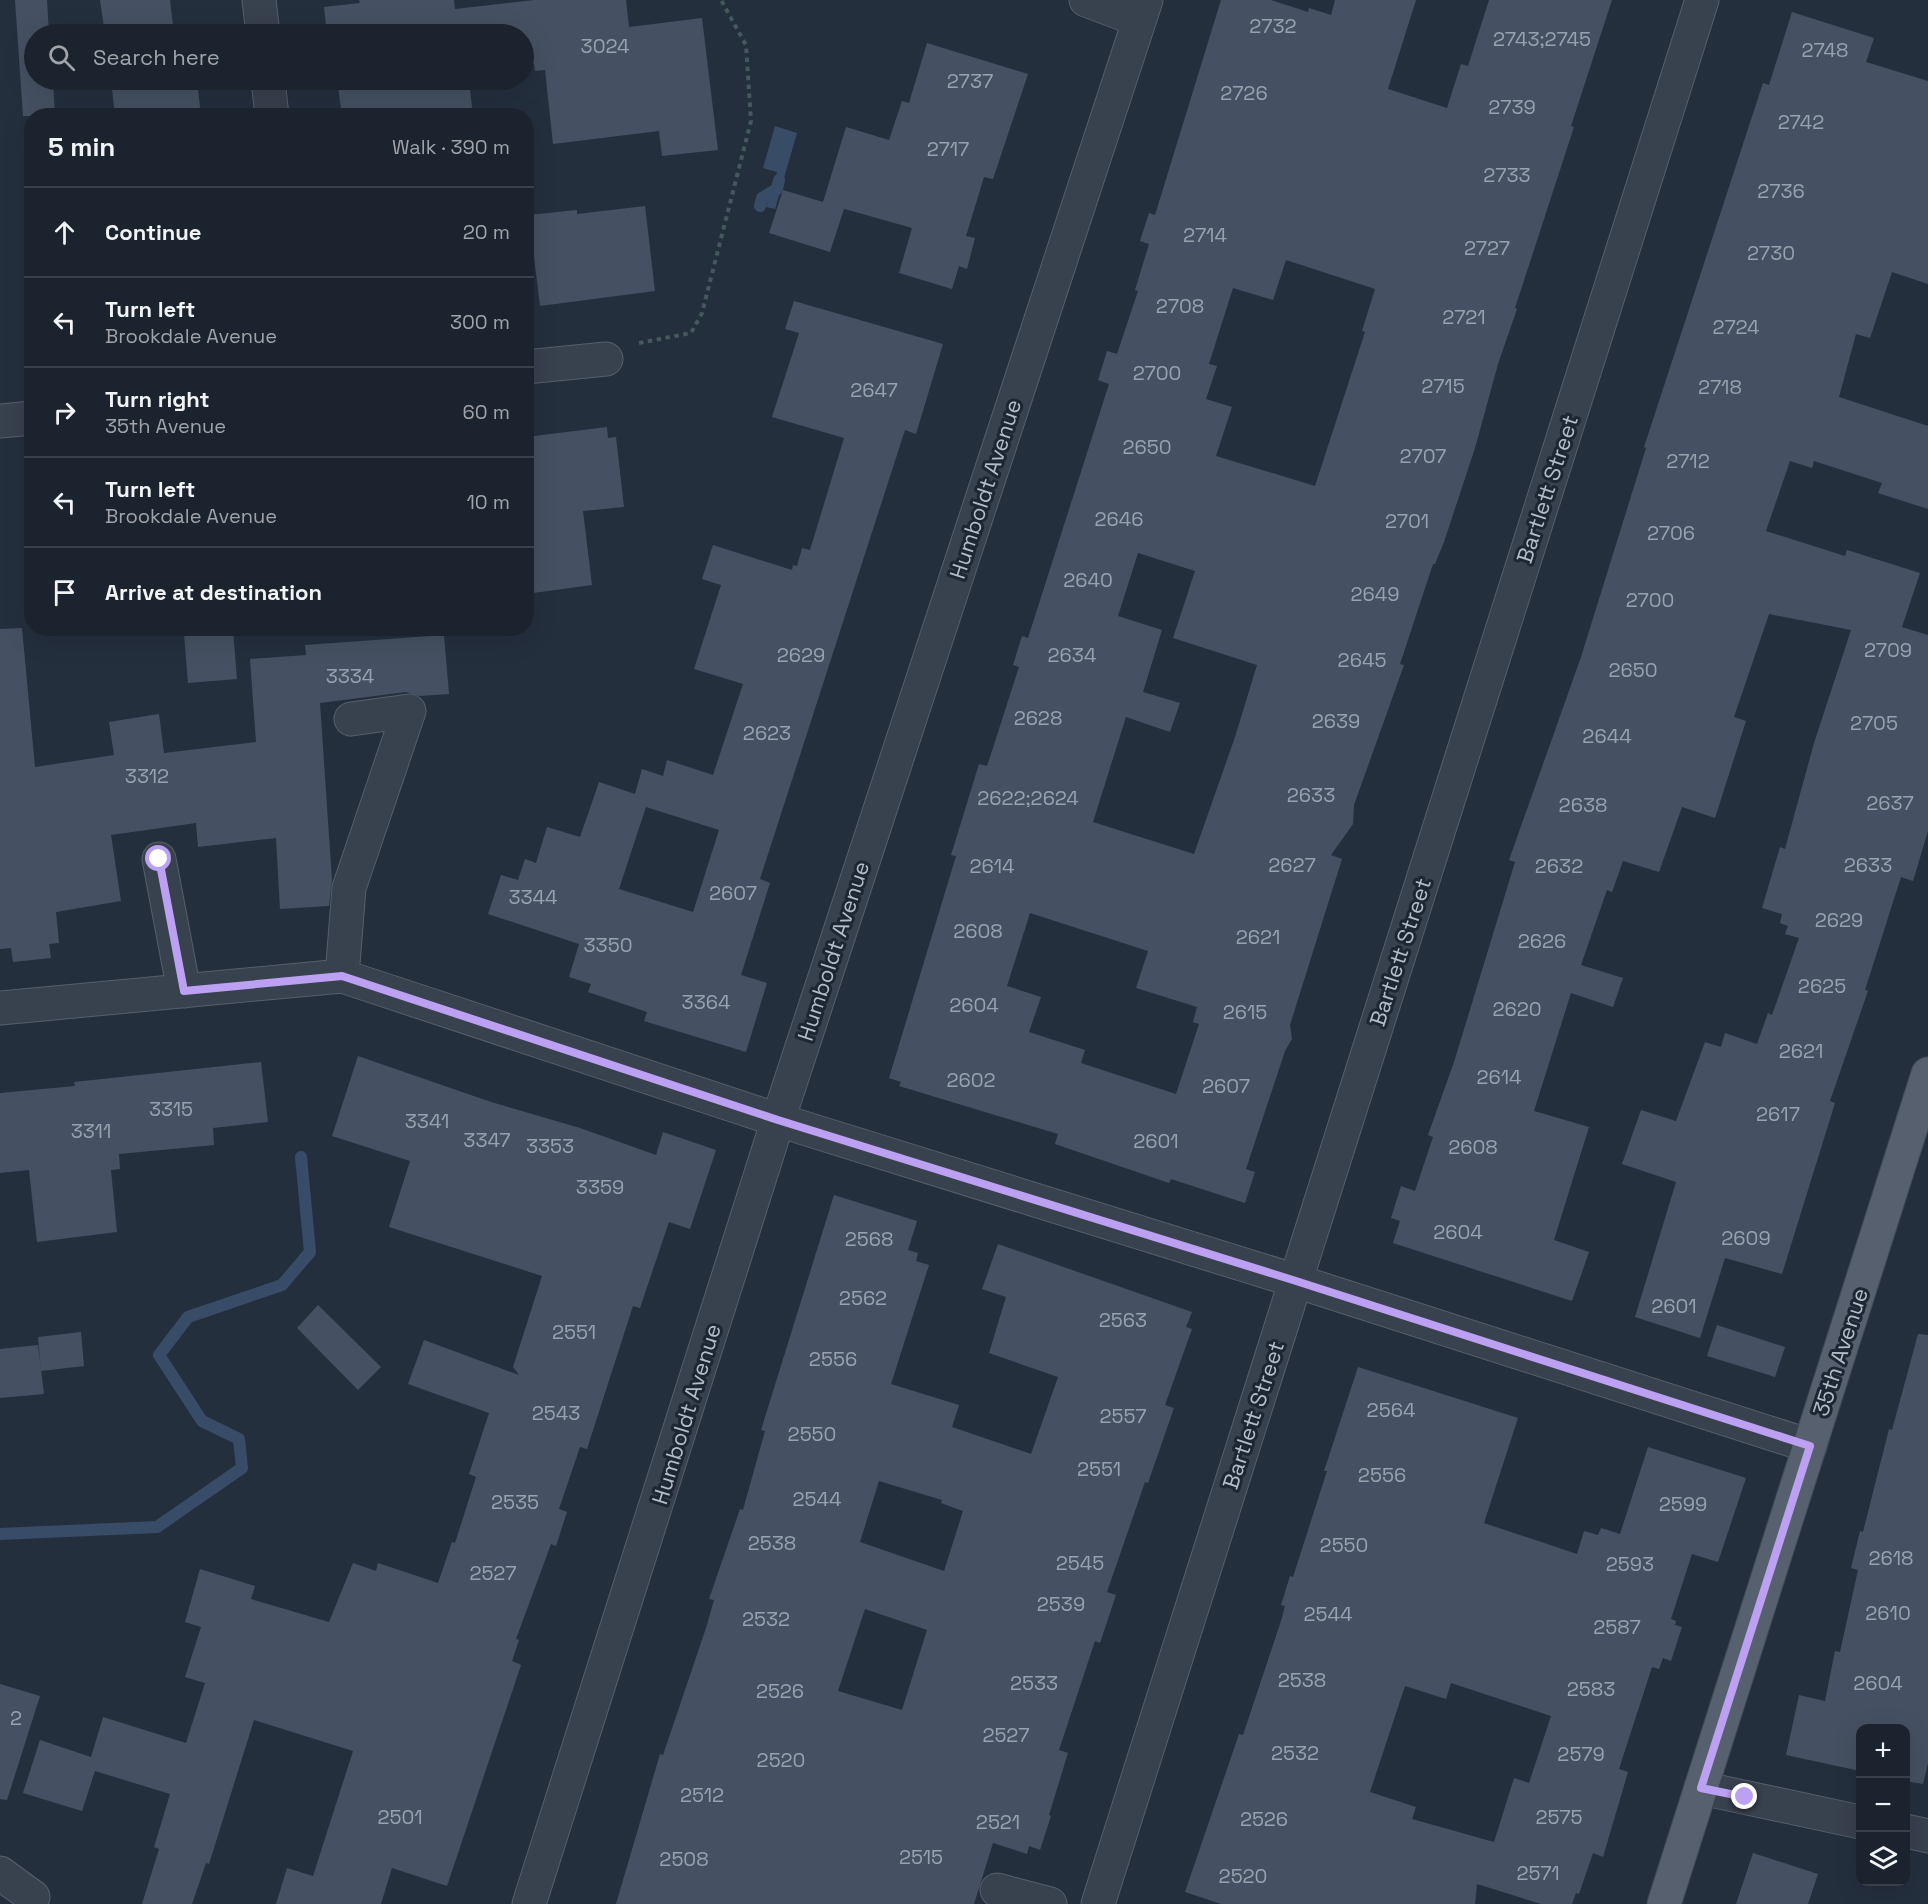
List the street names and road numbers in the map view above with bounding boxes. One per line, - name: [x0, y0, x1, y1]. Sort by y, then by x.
- street label: Humboldt Avenue: [943, 396, 1027, 582]
- street label: Bartlett Street: [1510, 411, 1584, 567]
- street label: Humboldt Avenue: [791, 858, 875, 1044]
- street label: Bartlett Street: [1363, 874, 1437, 1030]
- street label: 35th Avenue: [1806, 1284, 1874, 1420]
- street label: Humboldt Avenue: [645, 1320, 727, 1508]
- street label: Bartlett Street: [1216, 1337, 1290, 1493]

